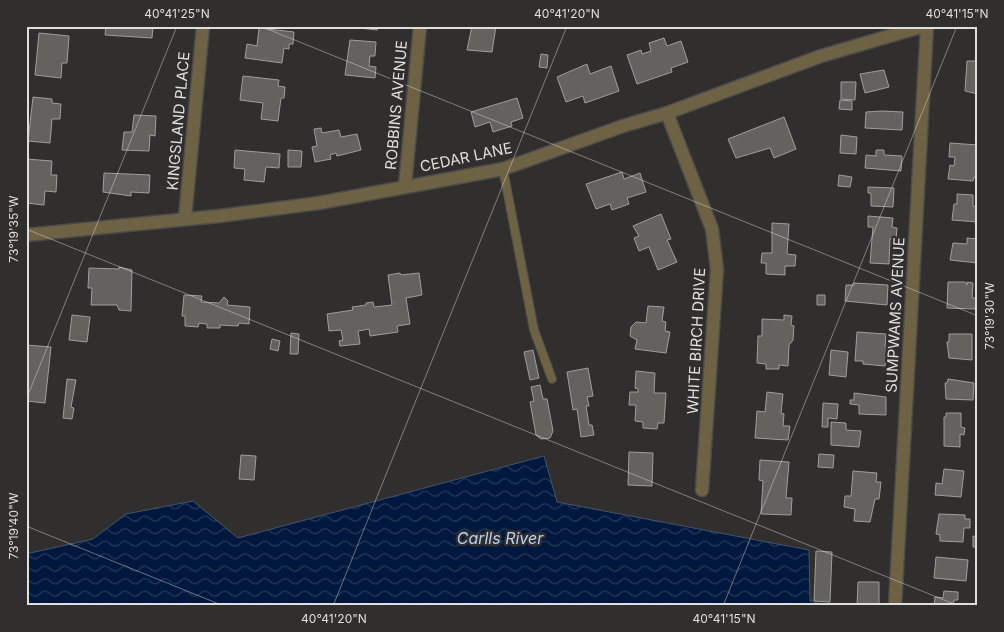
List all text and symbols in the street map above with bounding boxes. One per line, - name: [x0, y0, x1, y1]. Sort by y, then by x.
- text: 40°41'25"N: [144, 6, 210, 21]
- text: 40°41'20"N: [534, 6, 600, 21]
- text: 40°41'15"N: [925, 6, 989, 21]
- street label: ROBBINS AVENUE: [381, 39, 411, 171]
- street label: KINGSLAND PLACE: [162, 51, 194, 191]
- street label: CEDAR LANE: [418, 138, 514, 176]
- text: 73°19'35"W: [6, 195, 21, 263]
- street label: SUMPWAMS AVENUE: [881, 237, 909, 393]
- street label: WHITE BIRCH DRIVE: [683, 267, 709, 415]
- text: 73°19'30"W: [982, 282, 997, 350]
- text: 73°19'40"W: [6, 492, 21, 560]
- water label: Carlls River: [457, 528, 544, 548]
- text: 40°41'20"N: [301, 611, 367, 626]
- text: 40°41'15"N: [692, 611, 756, 626]

